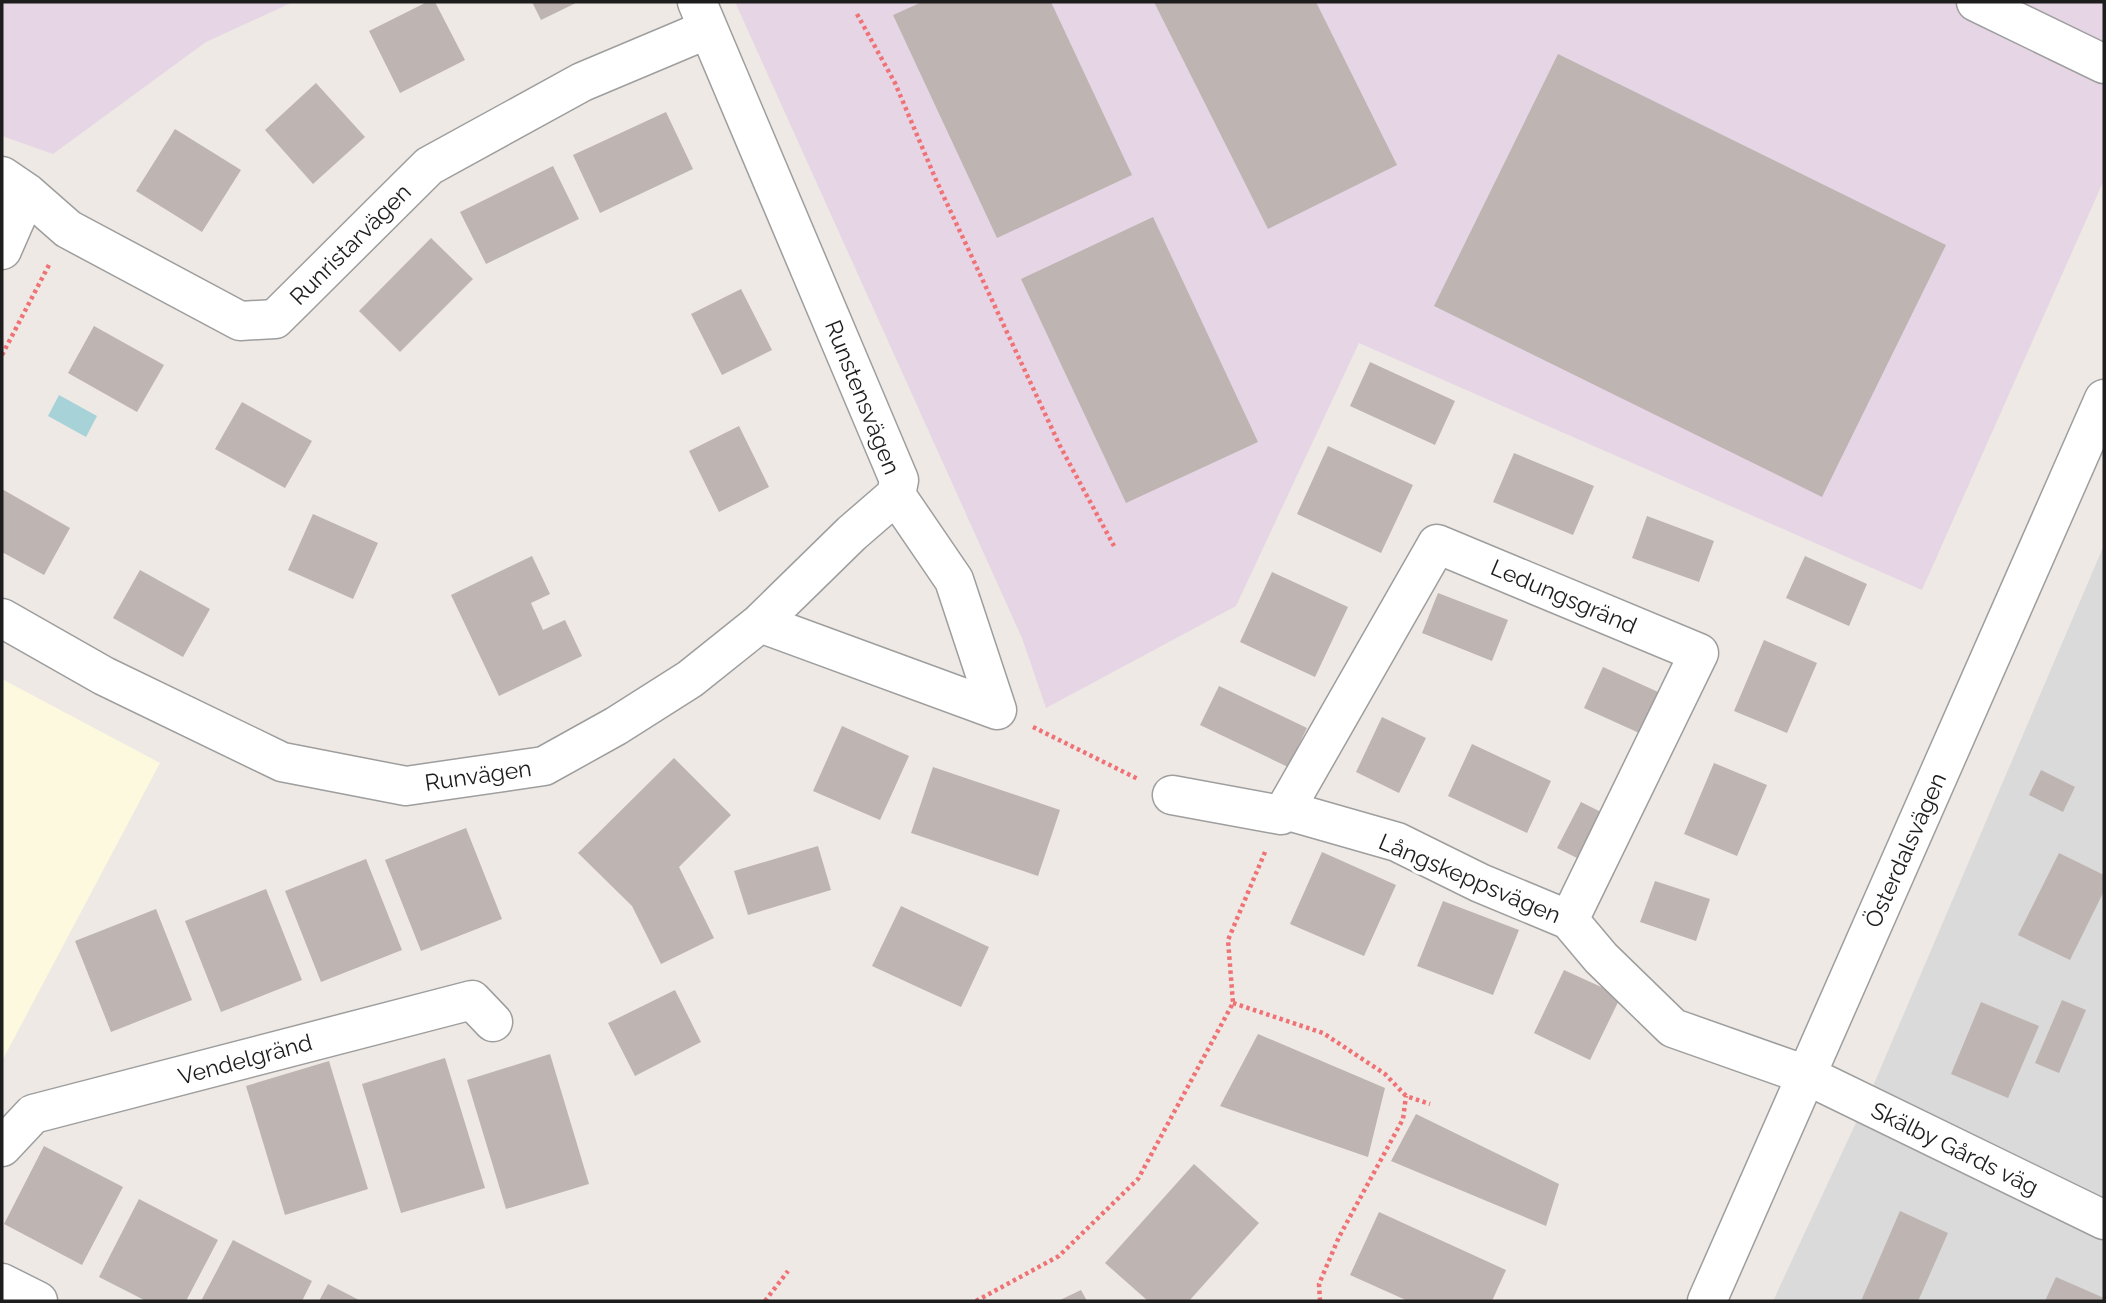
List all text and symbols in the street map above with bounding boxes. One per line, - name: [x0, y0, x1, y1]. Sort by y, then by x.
- street label: Runristarvägen: [284, 178, 416, 310]
- street label: Runstensvägen: [820, 316, 906, 478]
- street label: Ledungsgränd: [1487, 553, 1641, 639]
- street label: Runvägen: [423, 754, 533, 796]
- street label: Österdalsvägen: [1859, 768, 1951, 932]
- street label: Långskeppsvägen: [1375, 828, 1565, 928]
- street label: Vendelgränd: [175, 1028, 315, 1090]
- street label: Skälby Gårds väg: [1867, 1096, 2043, 1200]

